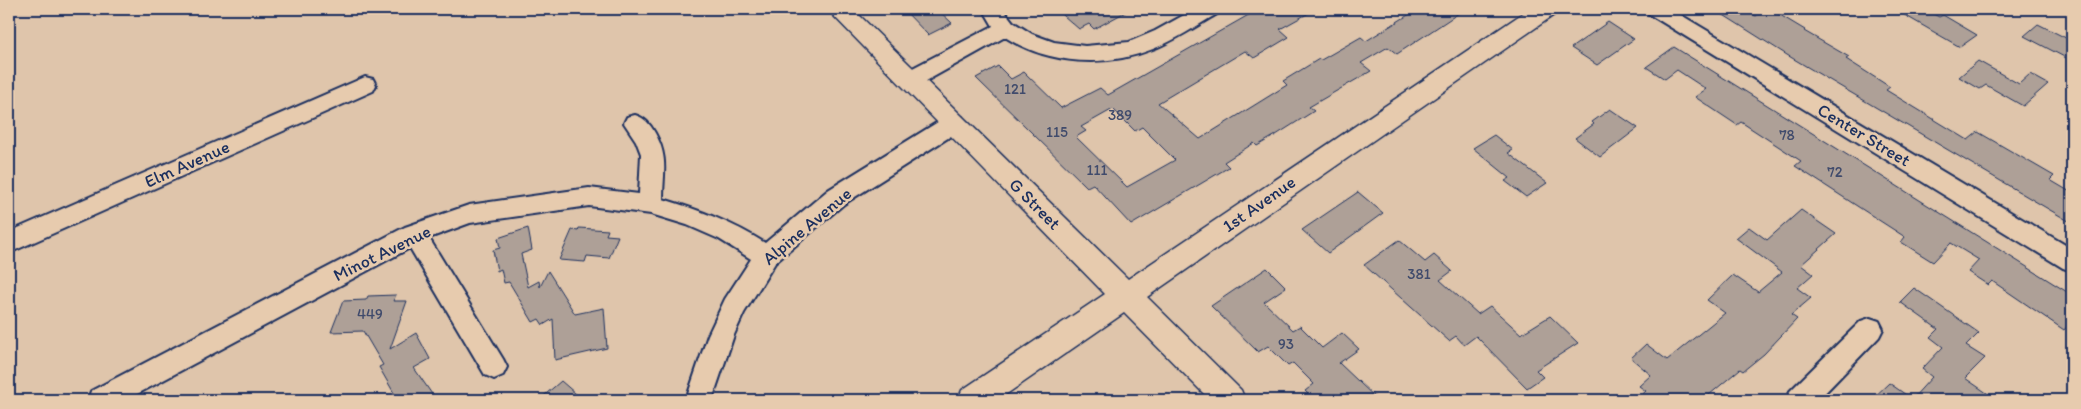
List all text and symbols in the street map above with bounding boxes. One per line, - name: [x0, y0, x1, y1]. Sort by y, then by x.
- house number: 121: [1004, 80, 1026, 98]
- street label: Center Street: [1814, 99, 1915, 171]
- house number: 389: [1108, 106, 1132, 124]
- house number: 115: [1046, 123, 1068, 141]
- house number: 78: [1779, 126, 1795, 144]
- street label: Elm Avenue: [141, 136, 233, 192]
- house number: 111: [1087, 161, 1107, 179]
- house number: 72: [1827, 163, 1843, 181]
- street label: 1st Avenue: [1218, 171, 1300, 237]
- street label: G Street: [1005, 174, 1066, 235]
- street label: Alpine Avenue: [758, 182, 856, 270]
- street label: Minot Avenue: [330, 220, 434, 286]
- house number: 381: [1407, 265, 1431, 283]
- house number: 449: [357, 305, 383, 323]
- house number: 93: [1278, 335, 1294, 353]

